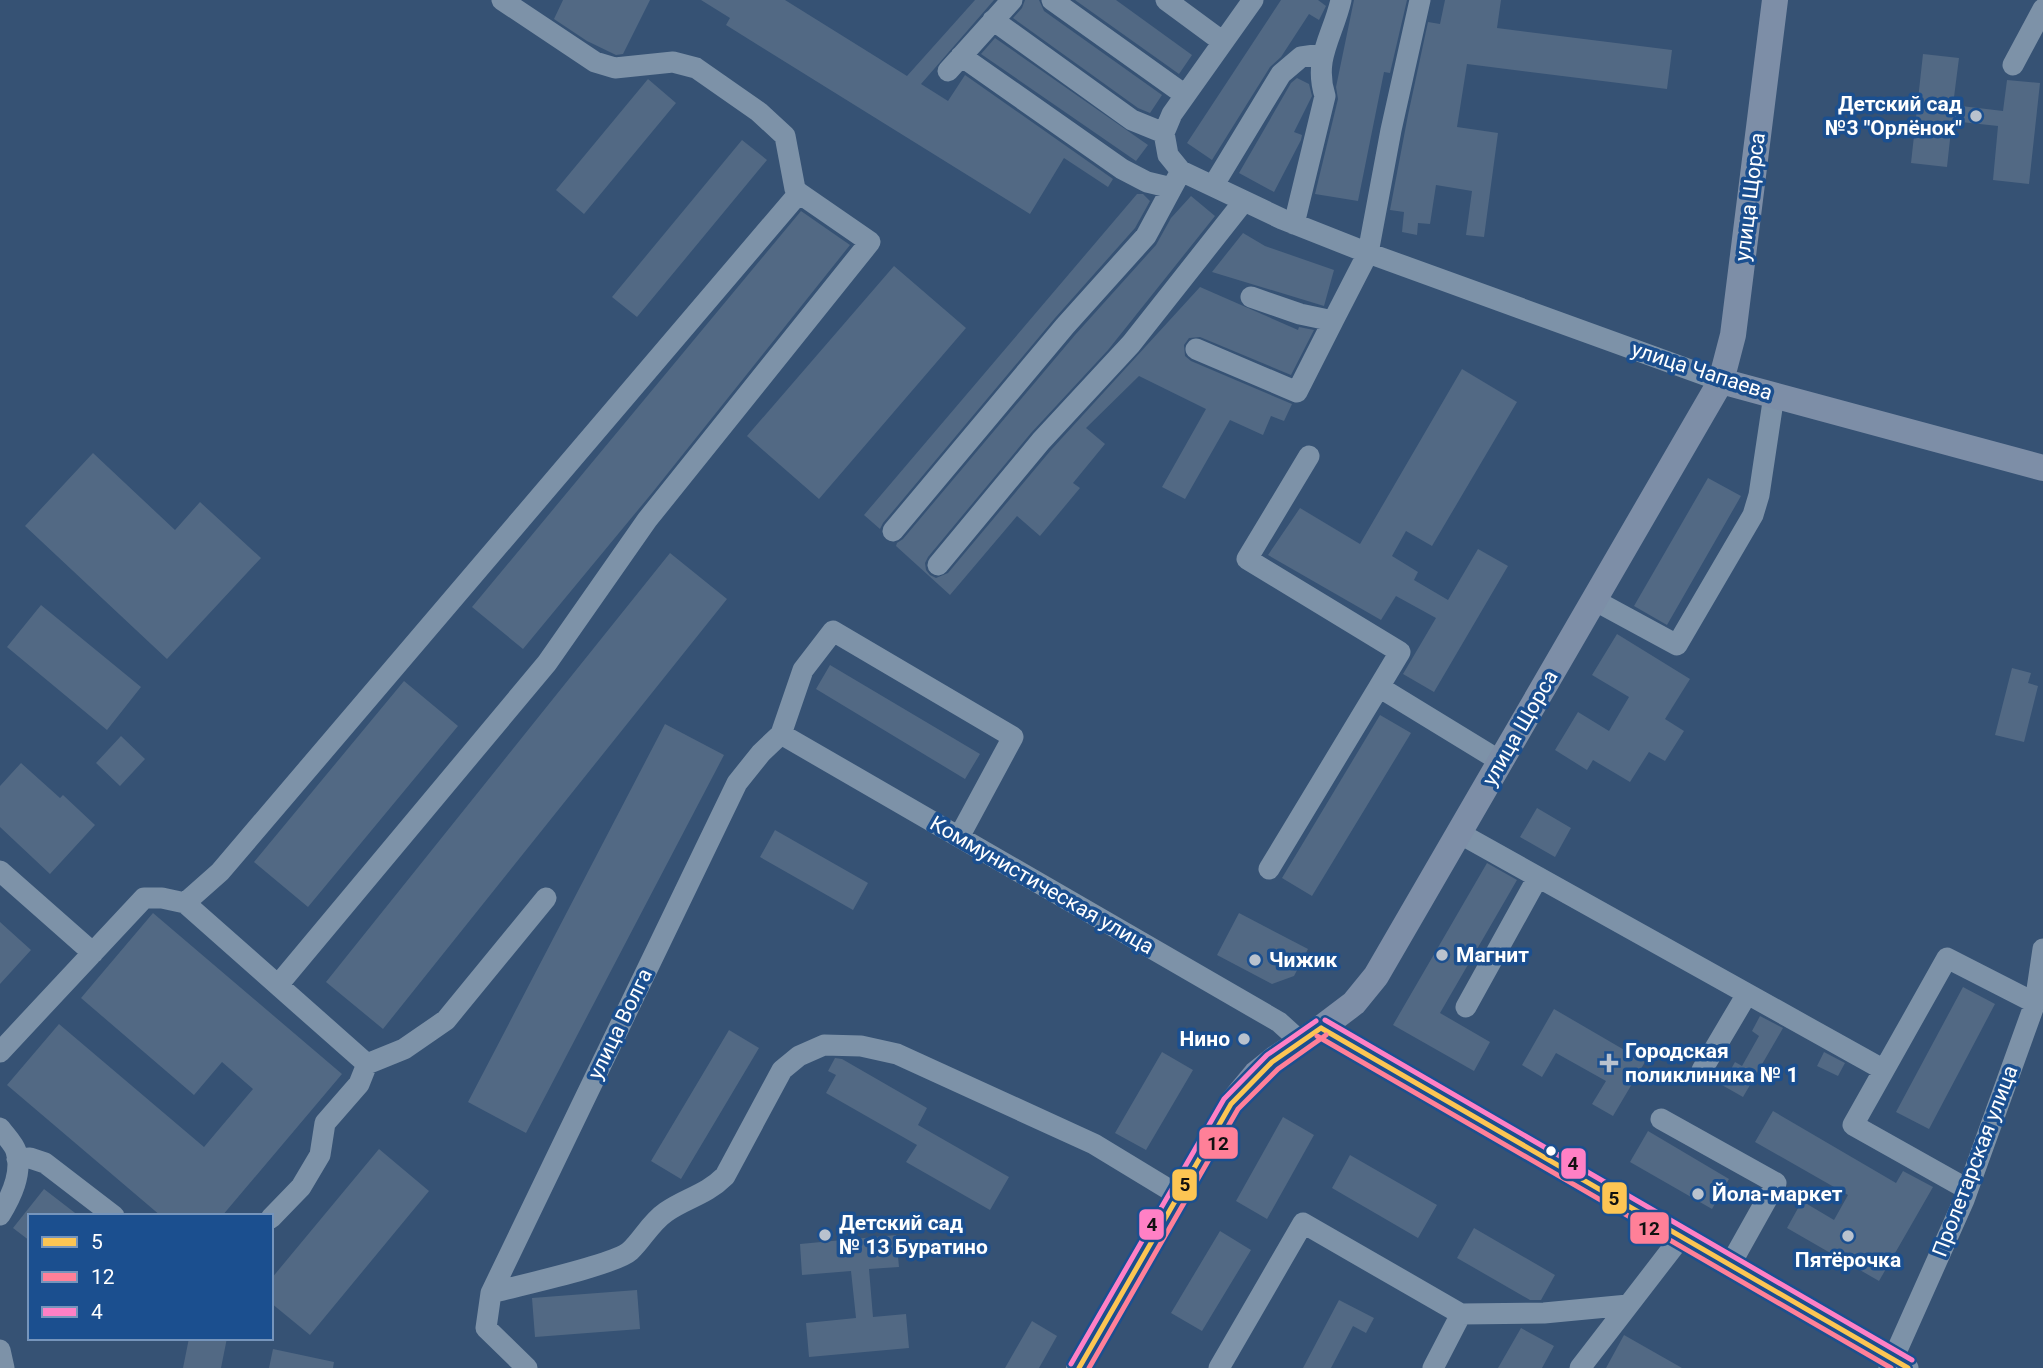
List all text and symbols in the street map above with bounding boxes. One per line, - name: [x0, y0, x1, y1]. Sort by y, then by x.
- place label: Детский сад №3 "Орлёнок": [1825, 92, 1962, 140]
- marker: Детский сад №3 "Орлёнок": [1968, 108, 1984, 124]
- street label: улица Щорса: [1730, 131, 1770, 263]
- street label: улица Чапаева: [1629, 337, 1775, 405]
- street label: улица Щорса: [1477, 666, 1563, 790]
- street label: Коммунистическая улица: [926, 811, 1158, 959]
- place label: Магнит: [1456, 943, 1529, 967]
- marker: Магнит: [1434, 947, 1450, 963]
- place label: Чижик: [1269, 948, 1337, 972]
- marker: Чижик: [1247, 952, 1263, 968]
- street label: улица Волга: [583, 965, 657, 1083]
- place label: Нино: [1180, 1027, 1230, 1051]
- marker: Нино: [1236, 1031, 1252, 1047]
- place label: Городская поликлиника № 1: [1625, 1039, 1799, 1087]
- marker: Городская поликлиника № 1: [1599, 1053, 1619, 1073]
- street label: Пролетарская улица: [1927, 1062, 2023, 1260]
- line badge: 12: [1198, 1126, 1239, 1160]
- text: 12: [1207, 1132, 1229, 1155]
- unlabelled marker: [1544, 1144, 1558, 1158]
- line badge: 4: [1560, 1147, 1587, 1180]
- text: 4: [1568, 1152, 1579, 1175]
- line badge: 5: [1171, 1168, 1198, 1202]
- text: 5: [1180, 1173, 1191, 1196]
- line badge: 5: [1601, 1181, 1628, 1215]
- place label: Йола-маркет: [1712, 1182, 1843, 1206]
- marker: Йола-маркет: [1690, 1186, 1706, 1202]
- text: 5: [1609, 1187, 1620, 1210]
- line badge: 4: [1138, 1208, 1165, 1241]
- place label: Детский сад № 13 Буратино: [839, 1211, 988, 1259]
- line badge: 12: [1629, 1211, 1670, 1245]
- text: 4: [1147, 1213, 1158, 1236]
- legend: [28, 1214, 273, 1340]
- text: 12: [1638, 1217, 1660, 1240]
- marker: Детский сад № 13 Буратино: [817, 1227, 833, 1243]
- marker: Пятёрочка: [1840, 1228, 1856, 1244]
- text: 5: [91, 1230, 103, 1254]
- place label: Пятёрочка: [1795, 1248, 1901, 1272]
- text: 12: [91, 1265, 115, 1289]
- text: 4: [91, 1300, 103, 1324]

